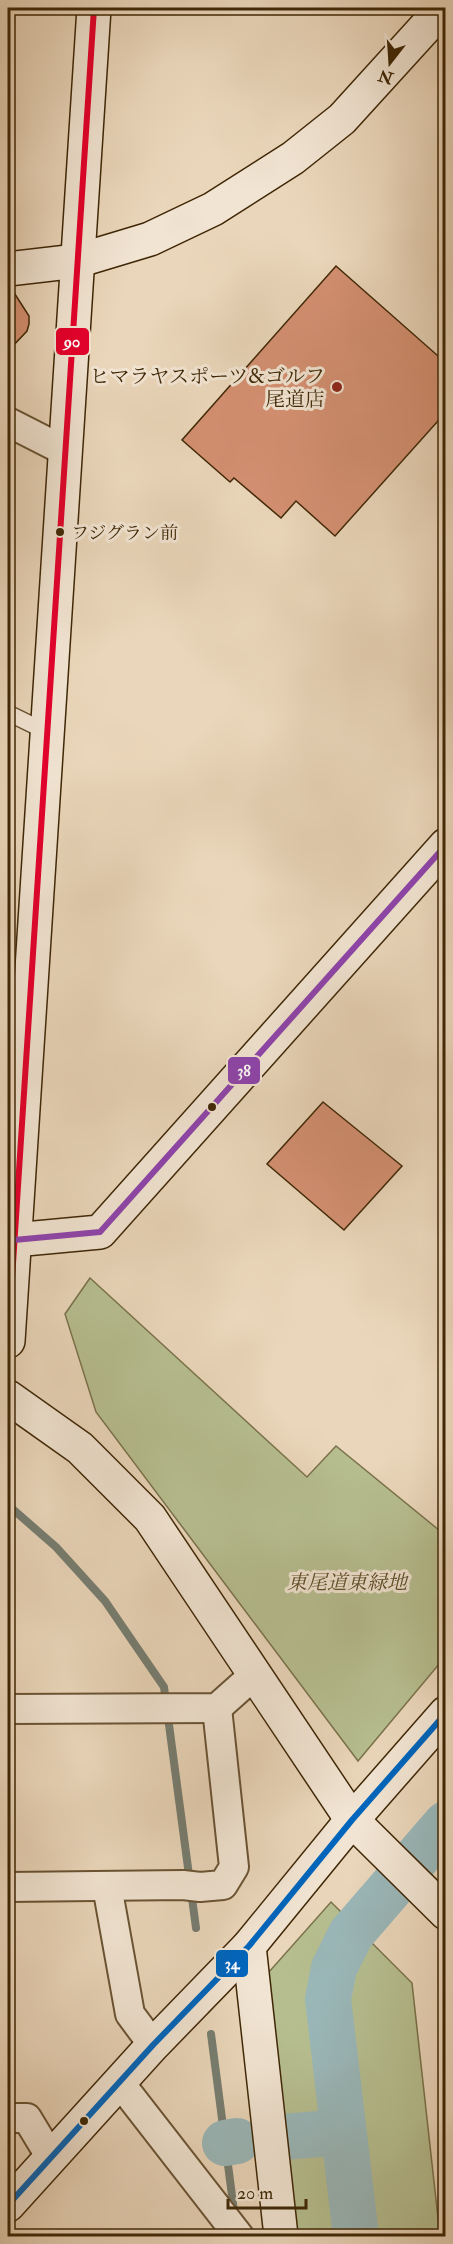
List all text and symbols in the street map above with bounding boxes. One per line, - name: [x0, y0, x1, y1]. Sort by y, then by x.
- north arrow: [360, 33, 420, 93]
- text: N: [375, 65, 397, 88]
- line badge: 90: [55, 327, 90, 356]
- text: 90: [62, 332, 80, 352]
- place label: ヒマラヤスポーツ&ゴルフ 尾道店: [89, 364, 325, 412]
- marker: ヒマラヤスポーツ&ゴルフ 尾道店: [330, 380, 344, 394]
- place label: フジグラン前: [71, 522, 178, 545]
- marker: フジグラン前: [54, 526, 66, 538]
- line badge: 38: [227, 1056, 261, 1085]
- text: 38: [237, 1061, 251, 1081]
- unlabelled marker: [206, 1101, 218, 1113]
- park label: 東尾道東緑地: [287, 1570, 409, 1595]
- line badge: 34: [215, 1949, 249, 1978]
- text: 34: [225, 1954, 241, 1974]
- unlabelled marker: [78, 2115, 90, 2127]
- scale bar: [228, 2172, 306, 2210]
- text: 20 m: [237, 2182, 273, 2205]

